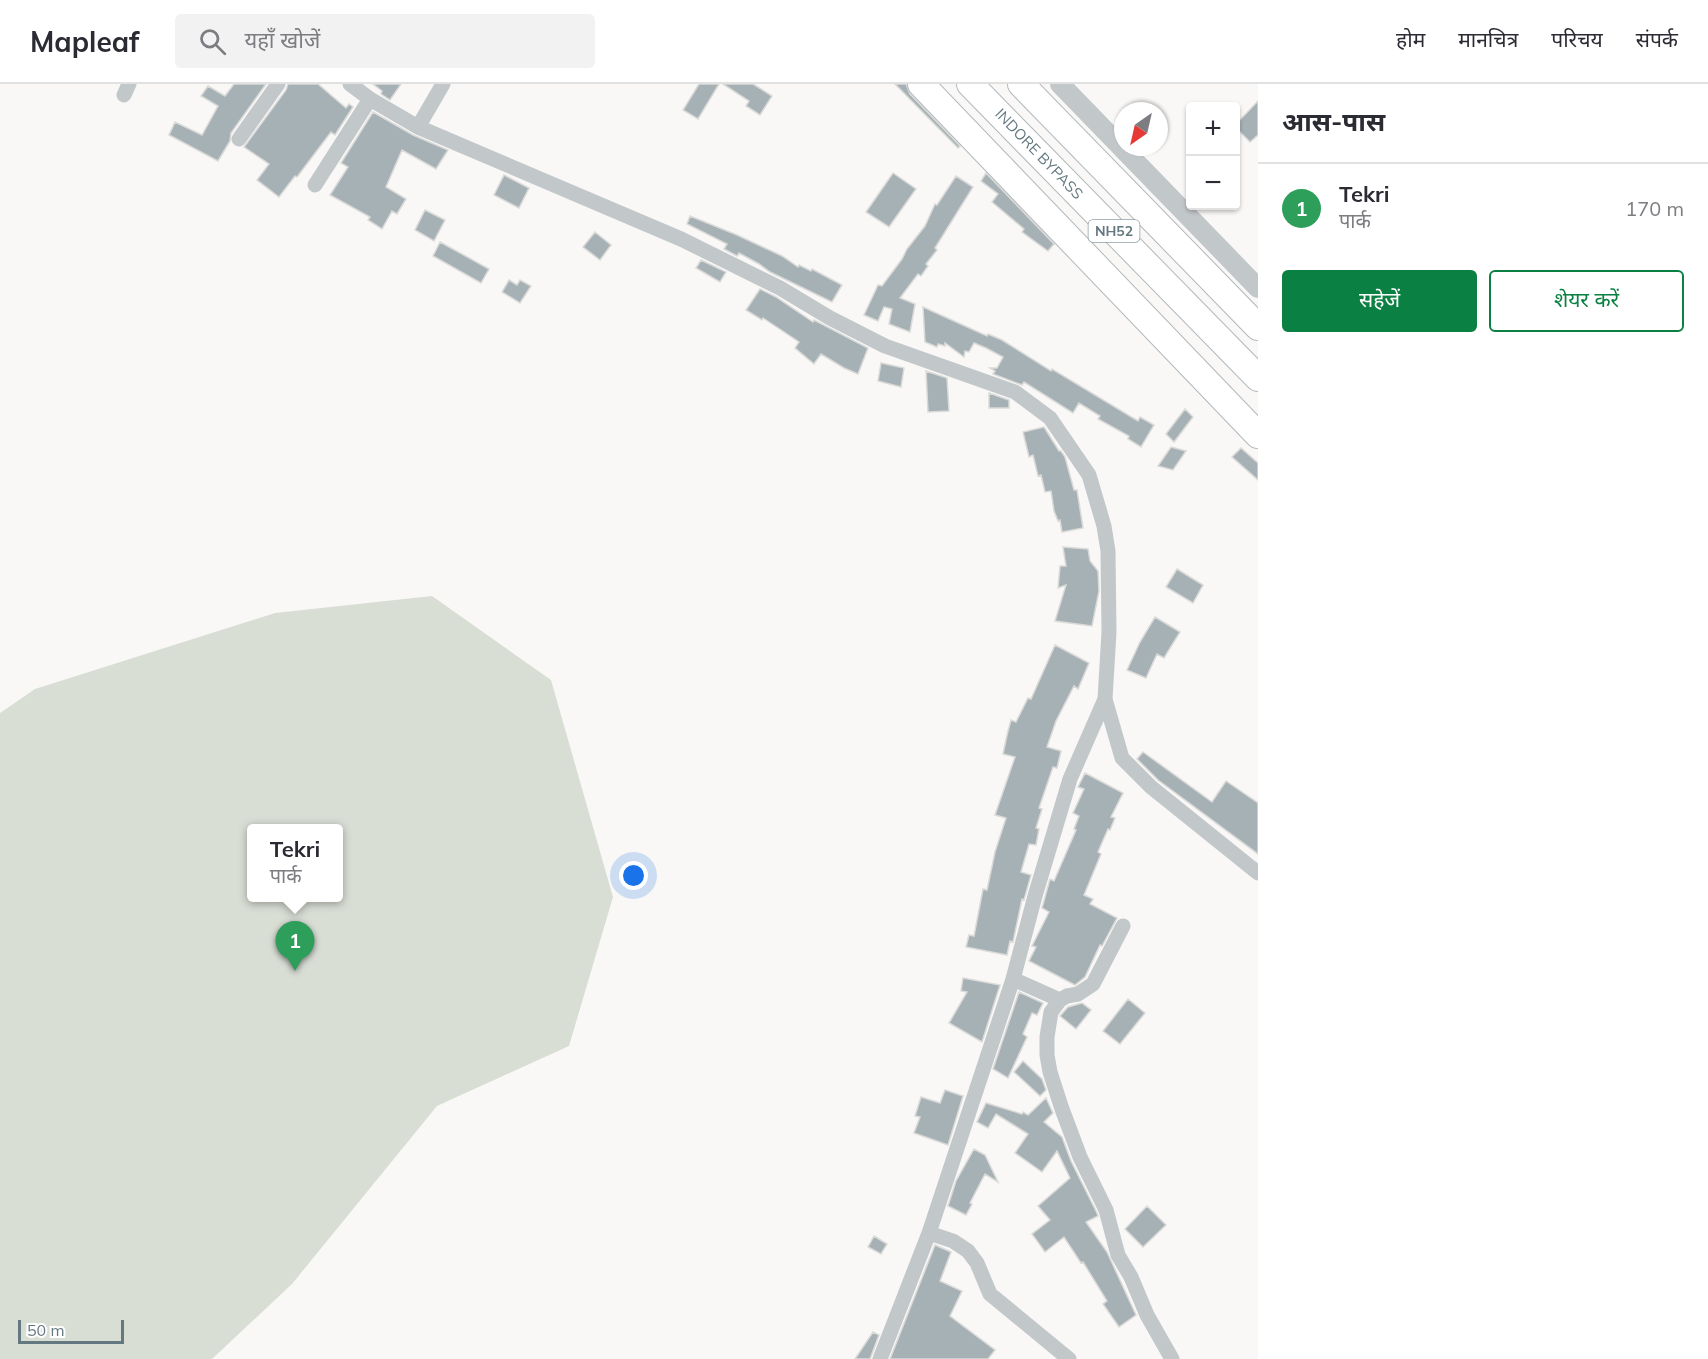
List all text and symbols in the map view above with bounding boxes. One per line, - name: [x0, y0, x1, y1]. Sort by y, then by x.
- search box: [175, 14, 595, 68]
- text: Mapleaf: [30, 24, 139, 59]
- icon: search: [196, 25, 229, 58]
- text: यहाँ खोजें: [244, 26, 320, 54]
- text: होम: [1396, 26, 1425, 52]
- text: मानचित्र: [1458, 26, 1518, 52]
- text: परिचय: [1551, 26, 1603, 52]
- text: संपर्क: [1636, 26, 1678, 52]
- north arrow: [1114, 102, 1168, 156]
- map controls: [1186, 102, 1240, 210]
- button: +: [1186, 102, 1240, 156]
- street label: INDORE BYPASS: [991, 104, 1087, 203]
- text: आस-पास: [1282, 105, 1385, 138]
- button: −: [1186, 156, 1240, 210]
- text: Tekri: [1339, 180, 1390, 208]
- text: 1: [1296, 196, 1308, 221]
- text: 170 m: [1625, 196, 1684, 221]
- text: पार्क: [1339, 208, 1371, 233]
- road number: NH52: [1088, 220, 1140, 242]
- button: सहेजें: [1282, 270, 1477, 332]
- button: शेयर करें: [1489, 270, 1684, 332]
- popup: [247, 824, 343, 902]
- text: Tekri: [270, 835, 320, 863]
- your location: [619, 861, 648, 890]
- text: पार्क: [270, 863, 302, 888]
- pin: 1: [276, 922, 314, 971]
- scale bar: [18, 1317, 124, 1344]
- text: 50 m: [27, 1320, 64, 1340]

